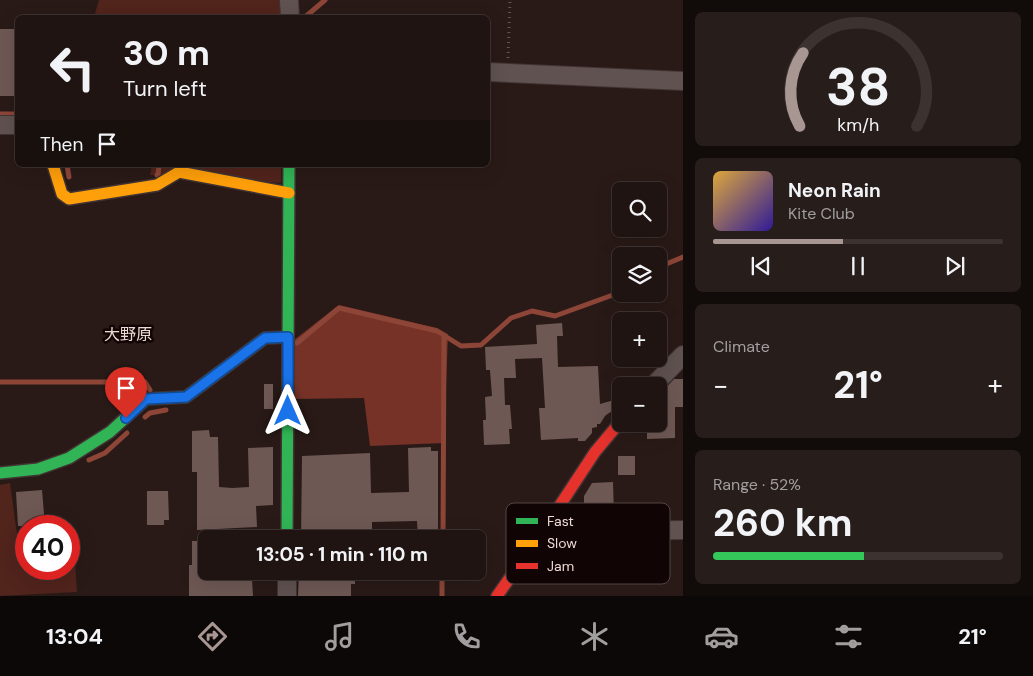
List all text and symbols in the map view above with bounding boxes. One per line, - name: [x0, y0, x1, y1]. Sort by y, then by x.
- text: 30 m: [123, 30, 210, 76]
- icon: left: [40, 35, 105, 100]
- text: 38: [826, 53, 890, 121]
- text: Turn left: [123, 74, 207, 103]
- text: km/h: [837, 113, 879, 137]
- icon: arrive: [93, 130, 121, 158]
- text: Then: [40, 132, 83, 157]
- text: Neon Rain: [788, 178, 881, 203]
- map controls: [612, 182, 667, 432]
- button: search: [612, 182, 667, 237]
- text: Kite Club: [788, 203, 855, 224]
- button: layers: [612, 247, 667, 302]
- icon: previous: [747, 252, 775, 280]
- icon: pause: [844, 252, 872, 280]
- icon: next: [941, 252, 969, 280]
- button: +: [612, 312, 667, 367]
- district label: 大野原: [104, 324, 152, 345]
- text: Climate: [713, 336, 770, 357]
- text: 21°: [833, 360, 883, 410]
- pin: [105, 367, 147, 418]
- text: −: [713, 367, 728, 404]
- text: +: [988, 367, 1003, 404]
- icon: arrive: [112, 374, 140, 402]
- button: −: [612, 377, 667, 432]
- position arrow: [261, 384, 313, 436]
- text: Range · 52%: [713, 474, 801, 495]
- text: 260 km: [713, 498, 852, 548]
- legend: [506, 503, 670, 584]
- text: Fast: [547, 512, 574, 530]
- speed limit sign: 40: [15, 515, 80, 580]
- text: Slow: [547, 534, 577, 552]
- text: 13:05 · 1 min · 110 m: [256, 542, 428, 567]
- text: Jam: [547, 557, 574, 575]
- icon: directions: [195, 619, 230, 654]
- icon: music: [322, 619, 357, 654]
- icon: phone: [449, 619, 484, 654]
- icon: climate: [577, 619, 612, 654]
- icon: car: [704, 619, 739, 654]
- icon: filters: [831, 619, 866, 654]
- text: 13:04: [46, 622, 103, 651]
- text: 21°: [958, 622, 987, 651]

